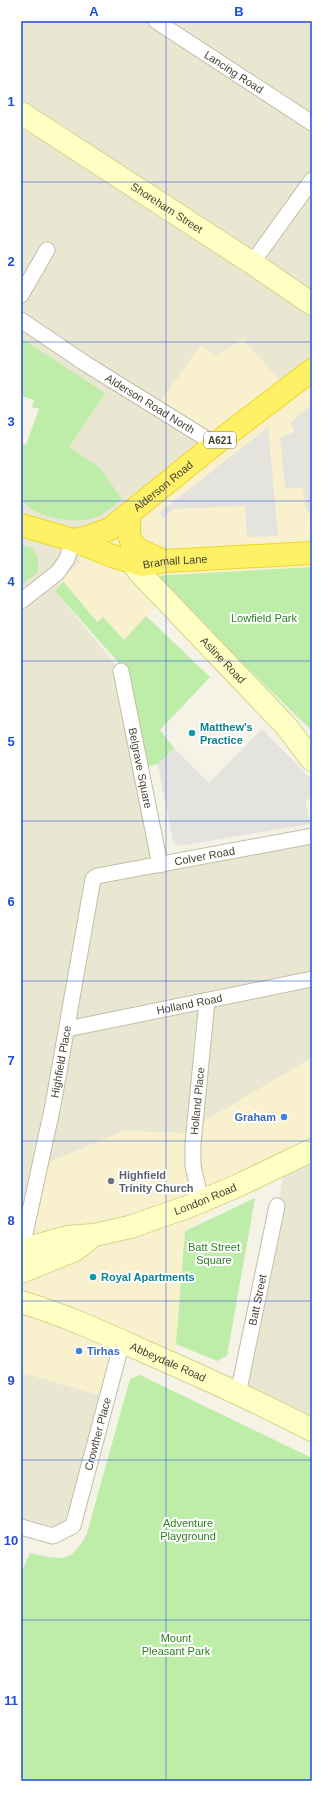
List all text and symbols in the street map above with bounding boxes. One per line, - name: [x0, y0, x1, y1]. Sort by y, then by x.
- text: A: [89, 4, 99, 19]
- text: B: [234, 4, 244, 19]
- street label: Lancing Road: [202, 48, 266, 96]
- text: 1: [7, 94, 15, 109]
- street label: Shoreham Street: [129, 180, 205, 235]
- text: 2: [7, 254, 15, 269]
- street label: Alderson Road North: [103, 372, 197, 436]
- text: 3: [7, 414, 15, 429]
- road number: A621: [204, 432, 236, 448]
- street label: Alderson Road: [131, 458, 195, 514]
- street label: Bramall Lane: [142, 553, 208, 571]
- text: 4: [7, 574, 15, 589]
- park label: Lowfield Park: [231, 612, 298, 624]
- street label: Asline Road: [198, 634, 248, 686]
- place label: Matthew's Practice: [200, 721, 253, 746]
- street label: Belgrave Square: [127, 727, 154, 809]
- marker: Matthew's Practice: [187, 728, 197, 738]
- text: 5: [7, 734, 15, 749]
- street label: Colver Road: [173, 844, 236, 867]
- text: 6: [7, 894, 15, 909]
- street label: Holland Road: [156, 991, 223, 1017]
- street label: Highfield Place: [48, 1024, 73, 1099]
- text: 7: [7, 1053, 15, 1068]
- street label: Holland Place: [188, 1067, 206, 1136]
- place label: Graham: [234, 1111, 276, 1123]
- marker: Graham: [279, 1112, 289, 1122]
- place label: Highfield Trinity Church: [119, 1169, 194, 1194]
- marker: Highfield Trinity Church: [106, 1176, 116, 1186]
- street label: London Road: [173, 1181, 238, 1217]
- text: 8: [7, 1213, 15, 1228]
- park label: Batt Street Square: [188, 1241, 240, 1266]
- place label: Royal Apartments: [101, 1271, 195, 1283]
- marker: Royal Apartments: [88, 1272, 98, 1282]
- street label: Batt Street: [246, 1273, 269, 1327]
- street label: Abbeydale Road: [128, 1340, 208, 1384]
- place label: Tirhas: [87, 1345, 120, 1357]
- marker: Tirhas: [74, 1346, 84, 1356]
- text: 9: [7, 1373, 15, 1388]
- street label: Crowther Place: [82, 1396, 113, 1472]
- park label: Adventure Playground: [160, 1517, 216, 1542]
- text: 10: [4, 1533, 18, 1548]
- park label: Mount Pleasant Park: [142, 1632, 211, 1657]
- text: 11: [4, 1693, 18, 1708]

